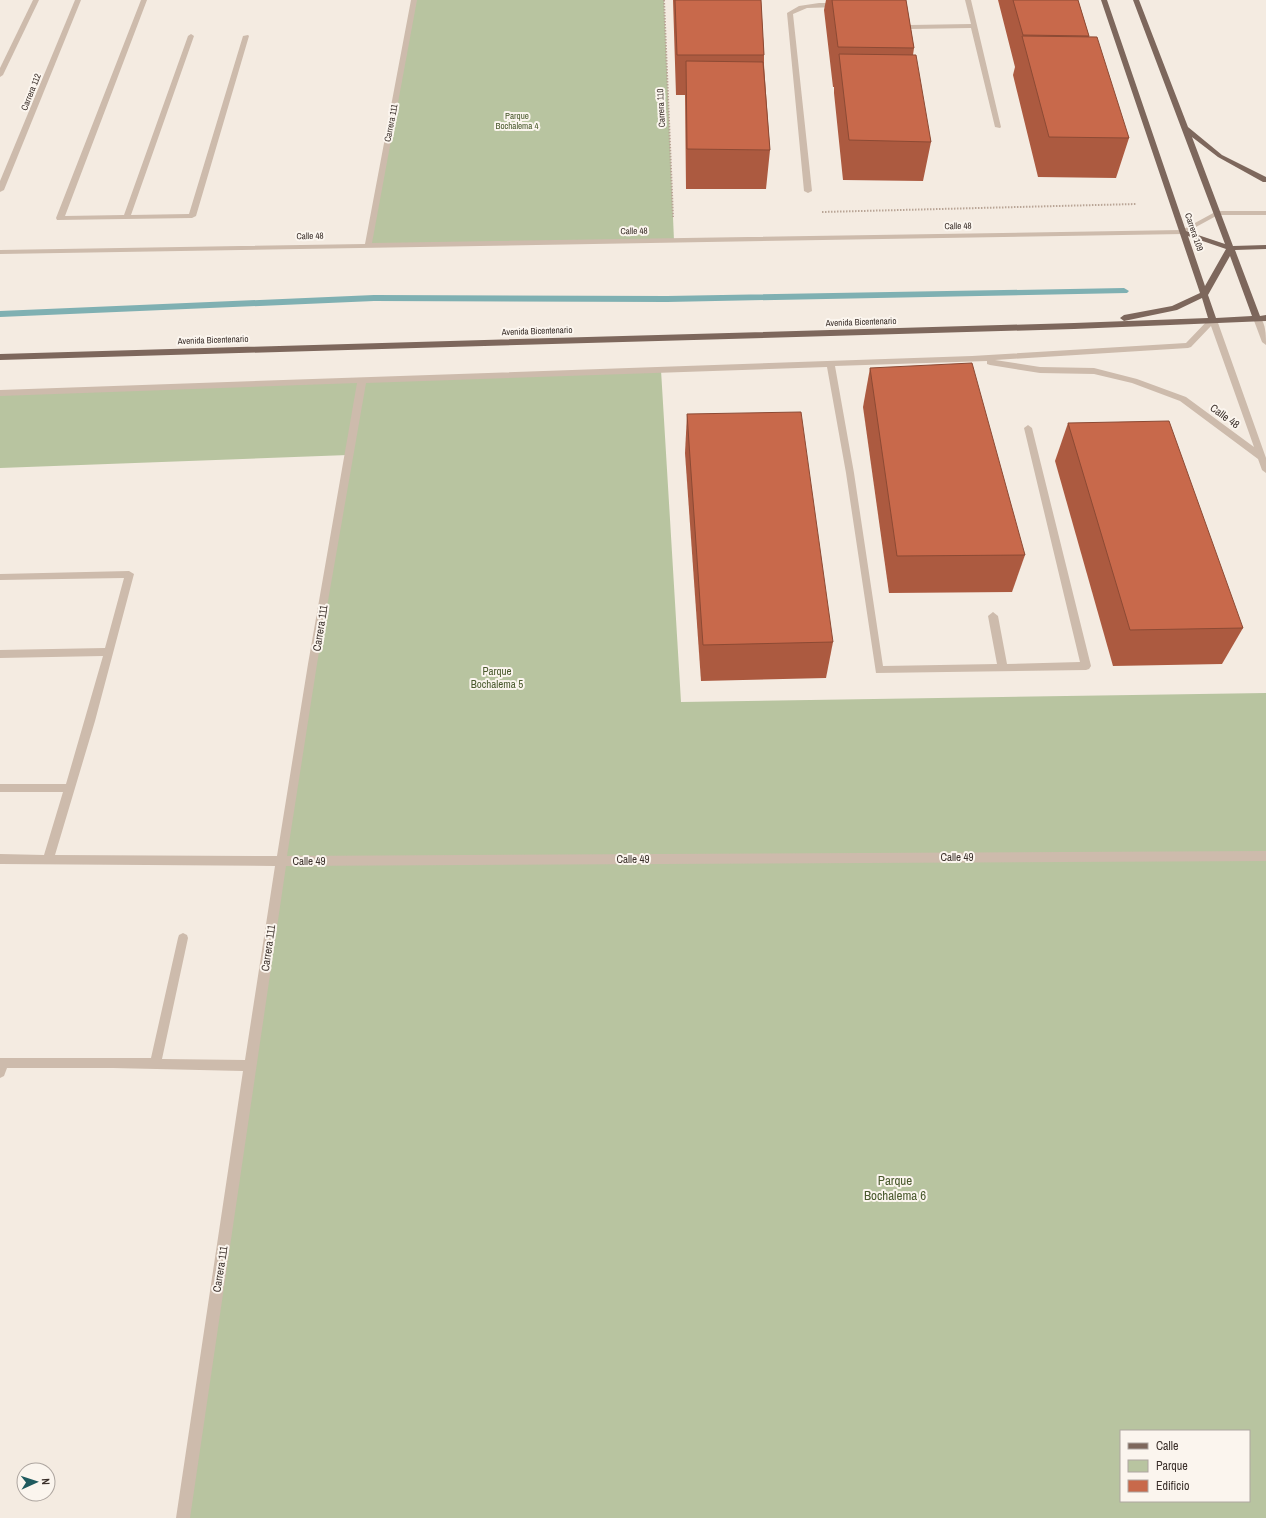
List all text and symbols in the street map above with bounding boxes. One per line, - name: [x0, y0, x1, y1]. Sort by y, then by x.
- street label: Carrera 112: [18, 72, 44, 112]
- street label: Carrera 110: [654, 88, 668, 128]
- street label: Carrera 111: [381, 103, 401, 143]
- park label: Parque Bochalema 4: [495, 110, 539, 132]
- street label: Carrera 109: [1182, 211, 1206, 253]
- street label: Calle 48: [944, 220, 972, 232]
- street label: Calle 48: [620, 225, 648, 237]
- street label: Calle 48: [296, 230, 324, 242]
- street label: Avenida Bicentenario: [824, 315, 897, 329]
- street label: Avenida Bicentenario: [500, 324, 573, 338]
- street label: Avenida Bicentenario: [176, 333, 249, 347]
- street label: Calle 48: [1207, 401, 1243, 431]
- street label: Carrera 111: [309, 604, 331, 652]
- park label: Parque Bochalema 5: [471, 664, 523, 691]
- street label: Calle 49: [940, 850, 974, 864]
- street label: Calle 49: [616, 852, 650, 866]
- street label: Calle 49: [292, 854, 326, 868]
- street label: Carrera 111: [258, 924, 278, 972]
- park label: Parque Bochalema 6: [864, 1172, 926, 1204]
- street label: Carrera 111: [209, 1245, 231, 1293]
- legend: [1120, 1430, 1250, 1502]
- text: Calle: [1156, 1438, 1178, 1454]
- text: Parque: [1156, 1458, 1188, 1474]
- north arrow: [16, 1462, 56, 1502]
- text: N: [39, 1478, 53, 1485]
- text: Edificio: [1156, 1478, 1189, 1494]

